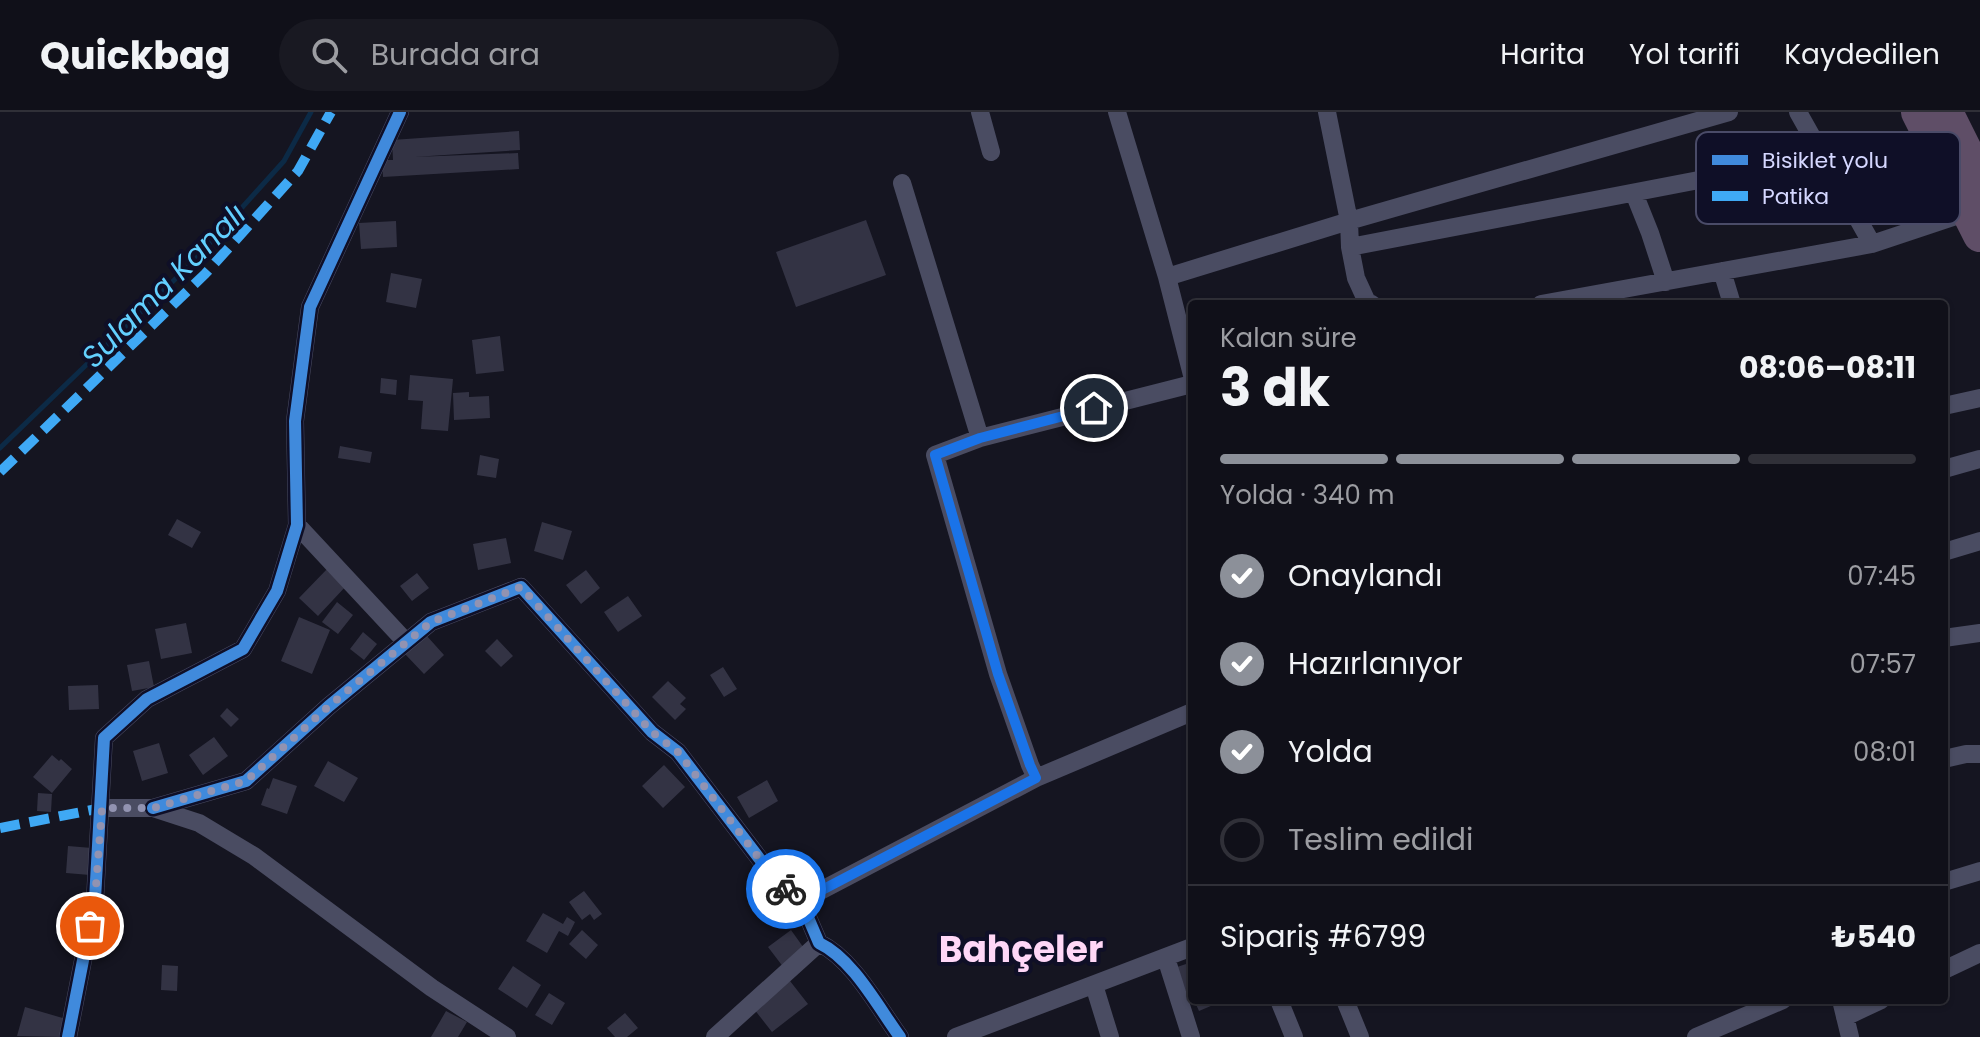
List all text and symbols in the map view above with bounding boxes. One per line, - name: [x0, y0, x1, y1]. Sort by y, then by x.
- search box: [279, 19, 839, 91]
- text: Quickbag: [40, 29, 231, 82]
- icon: search: [307, 33, 351, 77]
- text: Burada ara: [371, 33, 540, 76]
- text: Harita: [1500, 35, 1585, 74]
- text: Yol tarifi: [1629, 35, 1740, 74]
- text: Kaydedilen: [1784, 35, 1940, 74]
- legend: [1696, 132, 1960, 224]
- text: Bisiklet yolu: [1762, 145, 1888, 176]
- text: Patika: [1762, 181, 1829, 212]
- water label: Sulama Kanalı: [72, 194, 256, 378]
- text: Kalan süre: [1220, 320, 1357, 356]
- text: 08:06–08:11: [1739, 346, 1916, 389]
- text: 3 dk: [1220, 351, 1330, 424]
- pin: [1060, 374, 1128, 442]
- icon: home: [1072, 386, 1116, 430]
- text: Yolda · 340 m: [1220, 477, 1395, 513]
- icon: check: [1220, 554, 1264, 598]
- text: Onaylandı: [1288, 554, 1442, 597]
- text: 07:45: [1847, 558, 1916, 594]
- icon: check: [1220, 642, 1264, 686]
- text: Hazırlanıyor: [1288, 642, 1463, 685]
- text: 07:57: [1849, 646, 1916, 682]
- icon: check: [1220, 730, 1264, 774]
- text: Yolda: [1288, 730, 1373, 773]
- text: 08:01: [1853, 734, 1916, 770]
- text: Teslim edildi: [1288, 818, 1473, 861]
- courier: [746, 849, 826, 929]
- icon: bike: [764, 867, 808, 911]
- pin: [56, 892, 124, 960]
- icon: bag: [68, 904, 112, 948]
- text: Sipariş #6799: [1220, 915, 1426, 958]
- text: ₺540: [1832, 915, 1916, 958]
- district label: Bahçeler: [939, 924, 1103, 975]

